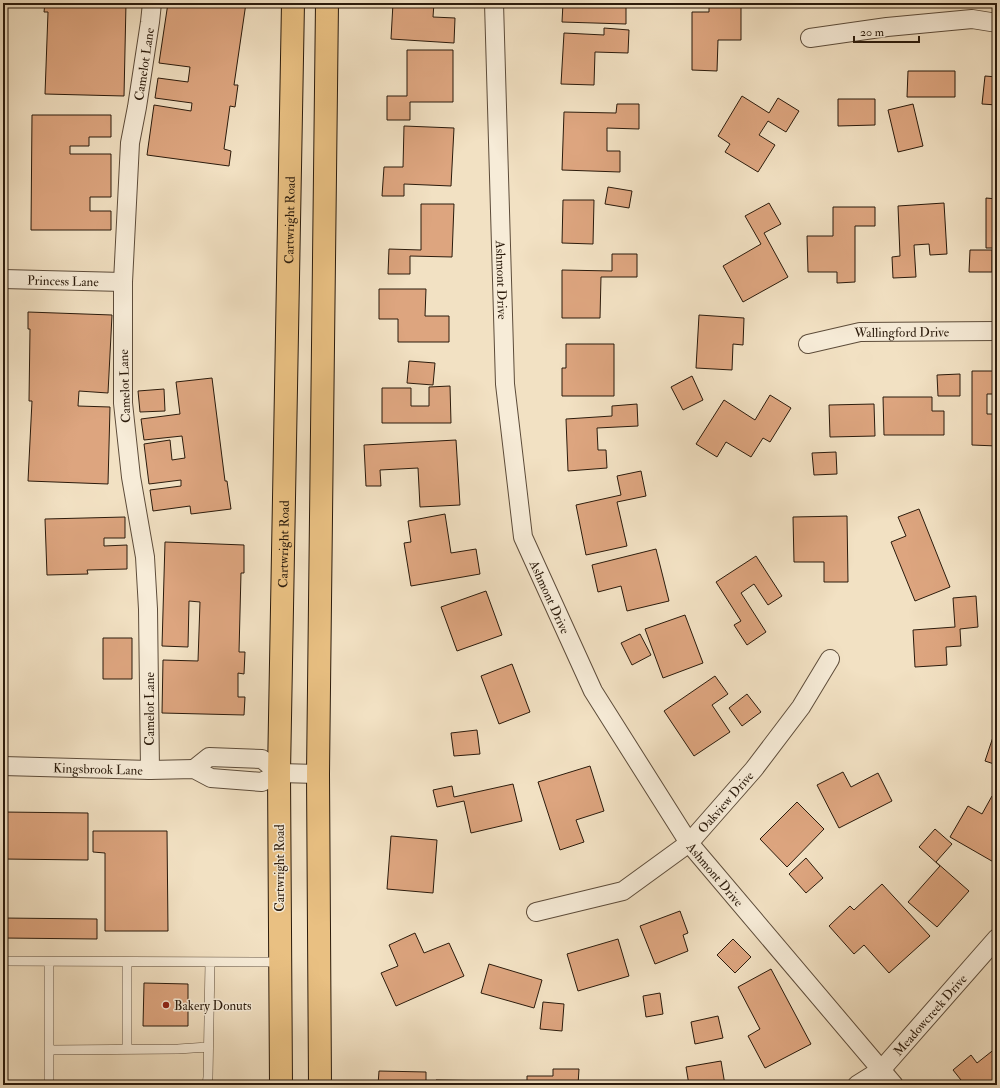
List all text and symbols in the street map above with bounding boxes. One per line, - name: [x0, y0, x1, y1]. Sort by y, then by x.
- scale bar: [854, 18, 919, 44]
- text: 20 m: [860, 25, 885, 40]
- street label: Camelot Lane: [131, 26, 158, 102]
- street label: Cartwright Road: [281, 176, 299, 264]
- street label: Ashmont Drive: [492, 239, 510, 320]
- street label: Princess Lane: [27, 273, 100, 290]
- street label: Wallingford Drive: [853, 324, 950, 341]
- street label: Camelot Lane: [116, 348, 134, 423]
- street label: Cartwright Road: [275, 500, 293, 588]
- street label: Ashmont Drive: [525, 557, 573, 637]
- street label: Camelot Lane: [142, 672, 158, 746]
- street label: Kingsbrook Lane: [53, 760, 144, 779]
- street label: Oakview Drive: [694, 768, 758, 837]
- street label: Cartwright Road: [272, 824, 288, 912]
- street label: Ashmont Drive: [682, 839, 747, 911]
- street label: Meadowcreek Drive: [890, 971, 971, 1059]
- place label: Bakery Donuts: [174, 998, 252, 1015]
- marker: Bakery Donuts: [161, 1000, 171, 1010]

